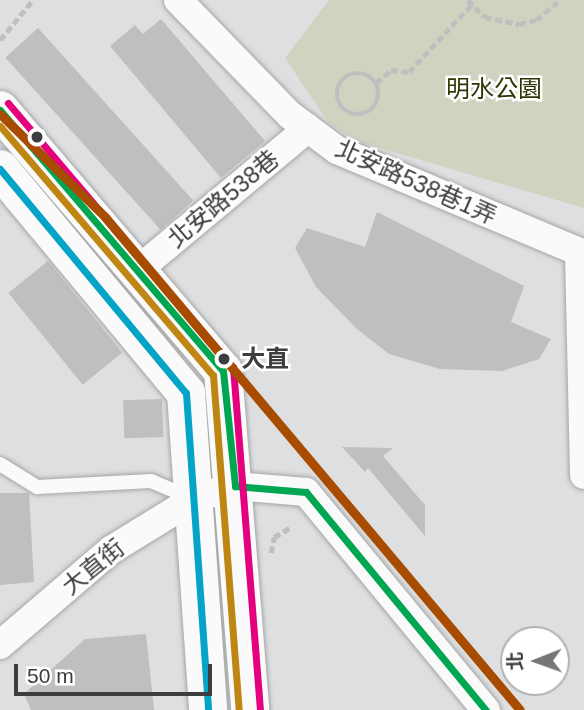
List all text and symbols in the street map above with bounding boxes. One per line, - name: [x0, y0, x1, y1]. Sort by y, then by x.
- park label: 明水公園: [446, 75, 542, 103]
- unlabelled marker: [30, 130, 44, 144]
- street label: 北安路538巷1弄: [331, 134, 501, 230]
- street label: 北安路538巷: [162, 144, 284, 254]
- place label: 大直: [241, 345, 289, 373]
- marker: 大直: [213, 348, 235, 370]
- street label: 大直街: [56, 533, 130, 601]
- north arrow: [500, 626, 570, 696]
- scale bar: [18, 650, 215, 694]
- text: 北: [505, 652, 526, 671]
- text: 50 m: [27, 664, 74, 687]

